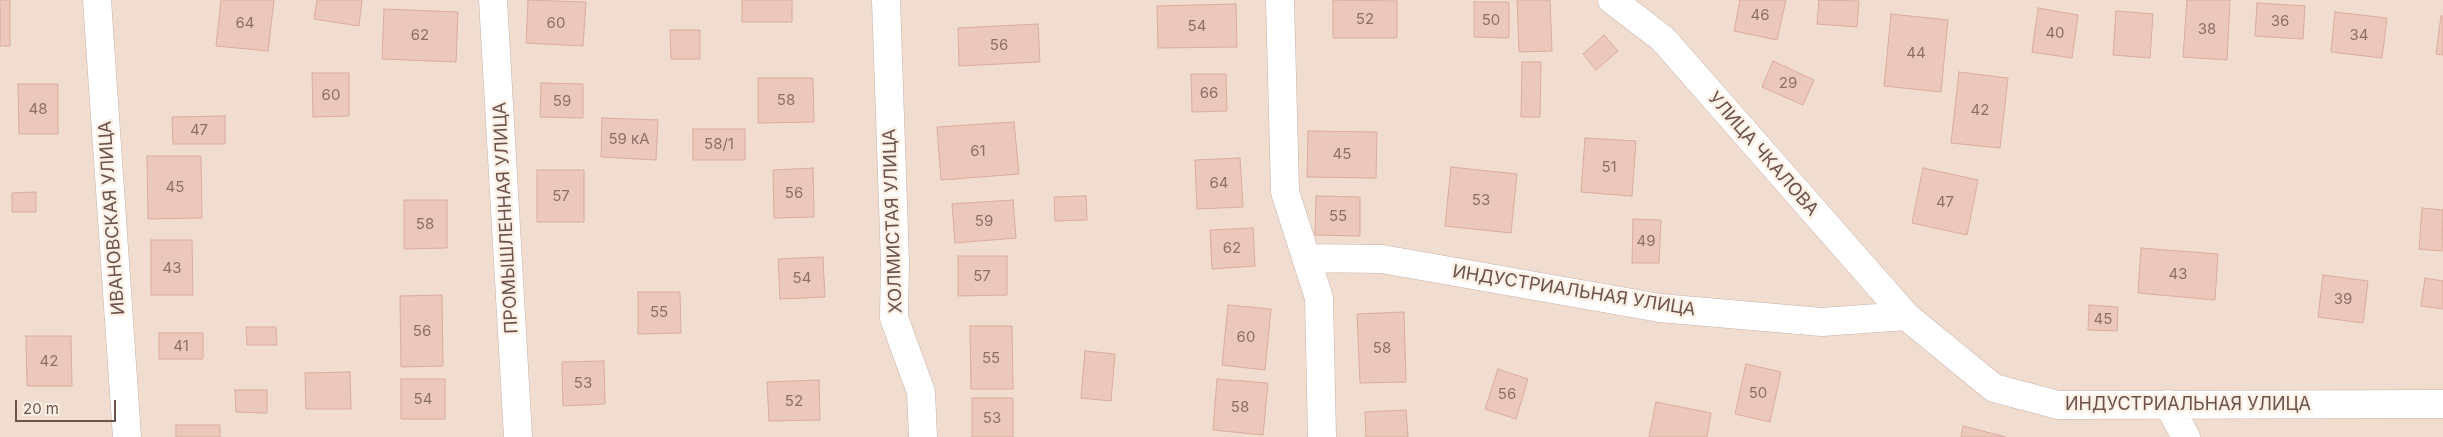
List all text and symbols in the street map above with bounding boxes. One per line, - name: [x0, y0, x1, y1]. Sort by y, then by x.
- house number: 46: [1751, 6, 1769, 24]
- house number: 52: [1356, 10, 1374, 28]
- house number: 50: [1482, 11, 1500, 29]
- house number: 36: [2271, 12, 2289, 30]
- house number: 64: [236, 14, 254, 32]
- house number: 60: [547, 14, 565, 32]
- house number: 54: [1188, 17, 1206, 35]
- house number: 38: [2198, 20, 2216, 38]
- house number: 40: [2045, 24, 2065, 42]
- house number: 62: [411, 26, 429, 44]
- house number: 34: [2350, 26, 2368, 44]
- house number: 56: [990, 36, 1008, 54]
- house number: 44: [1906, 44, 1926, 62]
- house number: 29: [1779, 74, 1797, 92]
- house number: 66: [1200, 84, 1218, 102]
- house number: 60: [322, 86, 340, 104]
- street label: УЛИЦА ЧКАЛОВА: [1703, 88, 1823, 220]
- house number: 58: [777, 91, 795, 109]
- house number: 59: [553, 92, 571, 110]
- house number: 48: [29, 100, 47, 118]
- house number: 42: [1971, 101, 1989, 119]
- street label: ПРОМЫШЛЕННАЯ УЛИЦА: [489, 102, 523, 334]
- street label: ИВАНОВСКАЯ УЛИЦА: [94, 120, 130, 316]
- house number: 47: [190, 121, 208, 139]
- street label: ХОЛМИСТАЯ УЛИЦА: [879, 128, 907, 314]
- house number: 59 кА: [608, 130, 650, 148]
- house number: 58/1: [704, 135, 734, 153]
- house number: 61: [970, 142, 986, 160]
- house number: 45: [1333, 145, 1351, 163]
- house number: 51: [1601, 158, 1617, 176]
- house number: 64: [1210, 174, 1228, 192]
- house number: 45: [166, 178, 184, 196]
- house number: 56: [785, 184, 803, 202]
- house number: 57: [552, 187, 570, 205]
- house number: 53: [1472, 191, 1490, 209]
- house number: 47: [1936, 193, 1954, 211]
- house number: 55: [1329, 207, 1347, 225]
- house number: 59: [975, 212, 993, 230]
- house number: 58: [416, 215, 434, 233]
- house number: 49: [1637, 232, 1655, 250]
- house number: 62: [1223, 239, 1241, 257]
- house number: 43: [163, 259, 181, 277]
- street label: ИНДУСТРИАЛЬНАЯ УЛИЦА: [1451, 261, 1697, 321]
- house number: 43: [2169, 265, 2187, 283]
- house number: 57: [973, 267, 991, 285]
- house number: 54: [793, 269, 811, 287]
- house number: 39: [2334, 290, 2352, 308]
- house number: 55: [650, 303, 668, 321]
- house number: 45: [2094, 310, 2112, 328]
- house number: 56: [413, 322, 431, 340]
- house number: 60: [1237, 328, 1255, 346]
- house number: 41: [173, 337, 189, 355]
- house number: 58: [1373, 339, 1391, 357]
- house number: 55: [982, 349, 1000, 367]
- house number: 42: [40, 352, 58, 370]
- house number: 53: [574, 374, 592, 392]
- house number: 50: [1749, 384, 1767, 402]
- house number: 56: [1498, 385, 1516, 403]
- scale bar: [18, 390, 119, 422]
- house number: 54: [414, 390, 432, 408]
- house number: 52: [785, 392, 803, 410]
- street label: ИНДУСТРИАЛЬНАЯ УЛИЦА: [2065, 394, 2311, 416]
- house number: 58: [1231, 398, 1249, 416]
- text: 20 m: [23, 399, 59, 418]
- house number: 53: [983, 409, 1001, 427]

